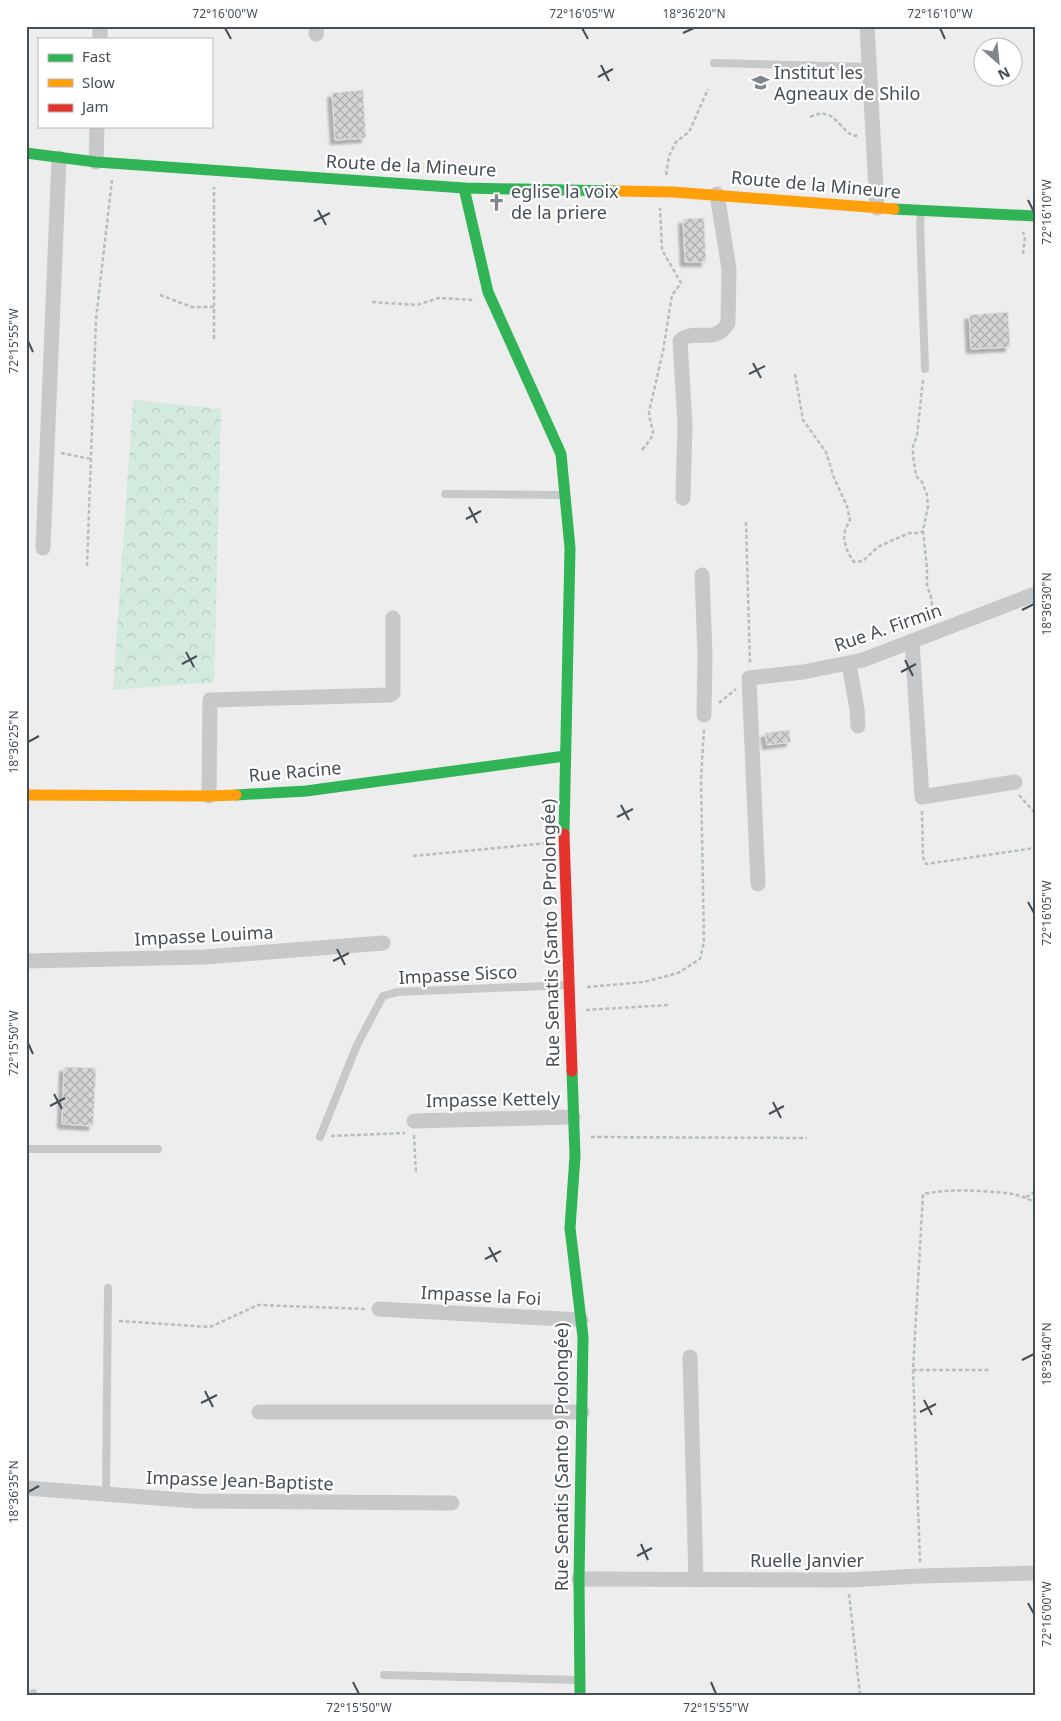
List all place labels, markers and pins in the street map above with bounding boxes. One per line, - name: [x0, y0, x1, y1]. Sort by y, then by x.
- place label: Institut les Agneaux de Shilo: [774, 60, 920, 105]
- school or university icon: Institut les Agneaux de Shilo: [750, 73, 770, 93]
- place label: eglise la voix de la priere: [511, 179, 619, 224]
- church icon: eglise la voix de la priere: [487, 192, 507, 212]

